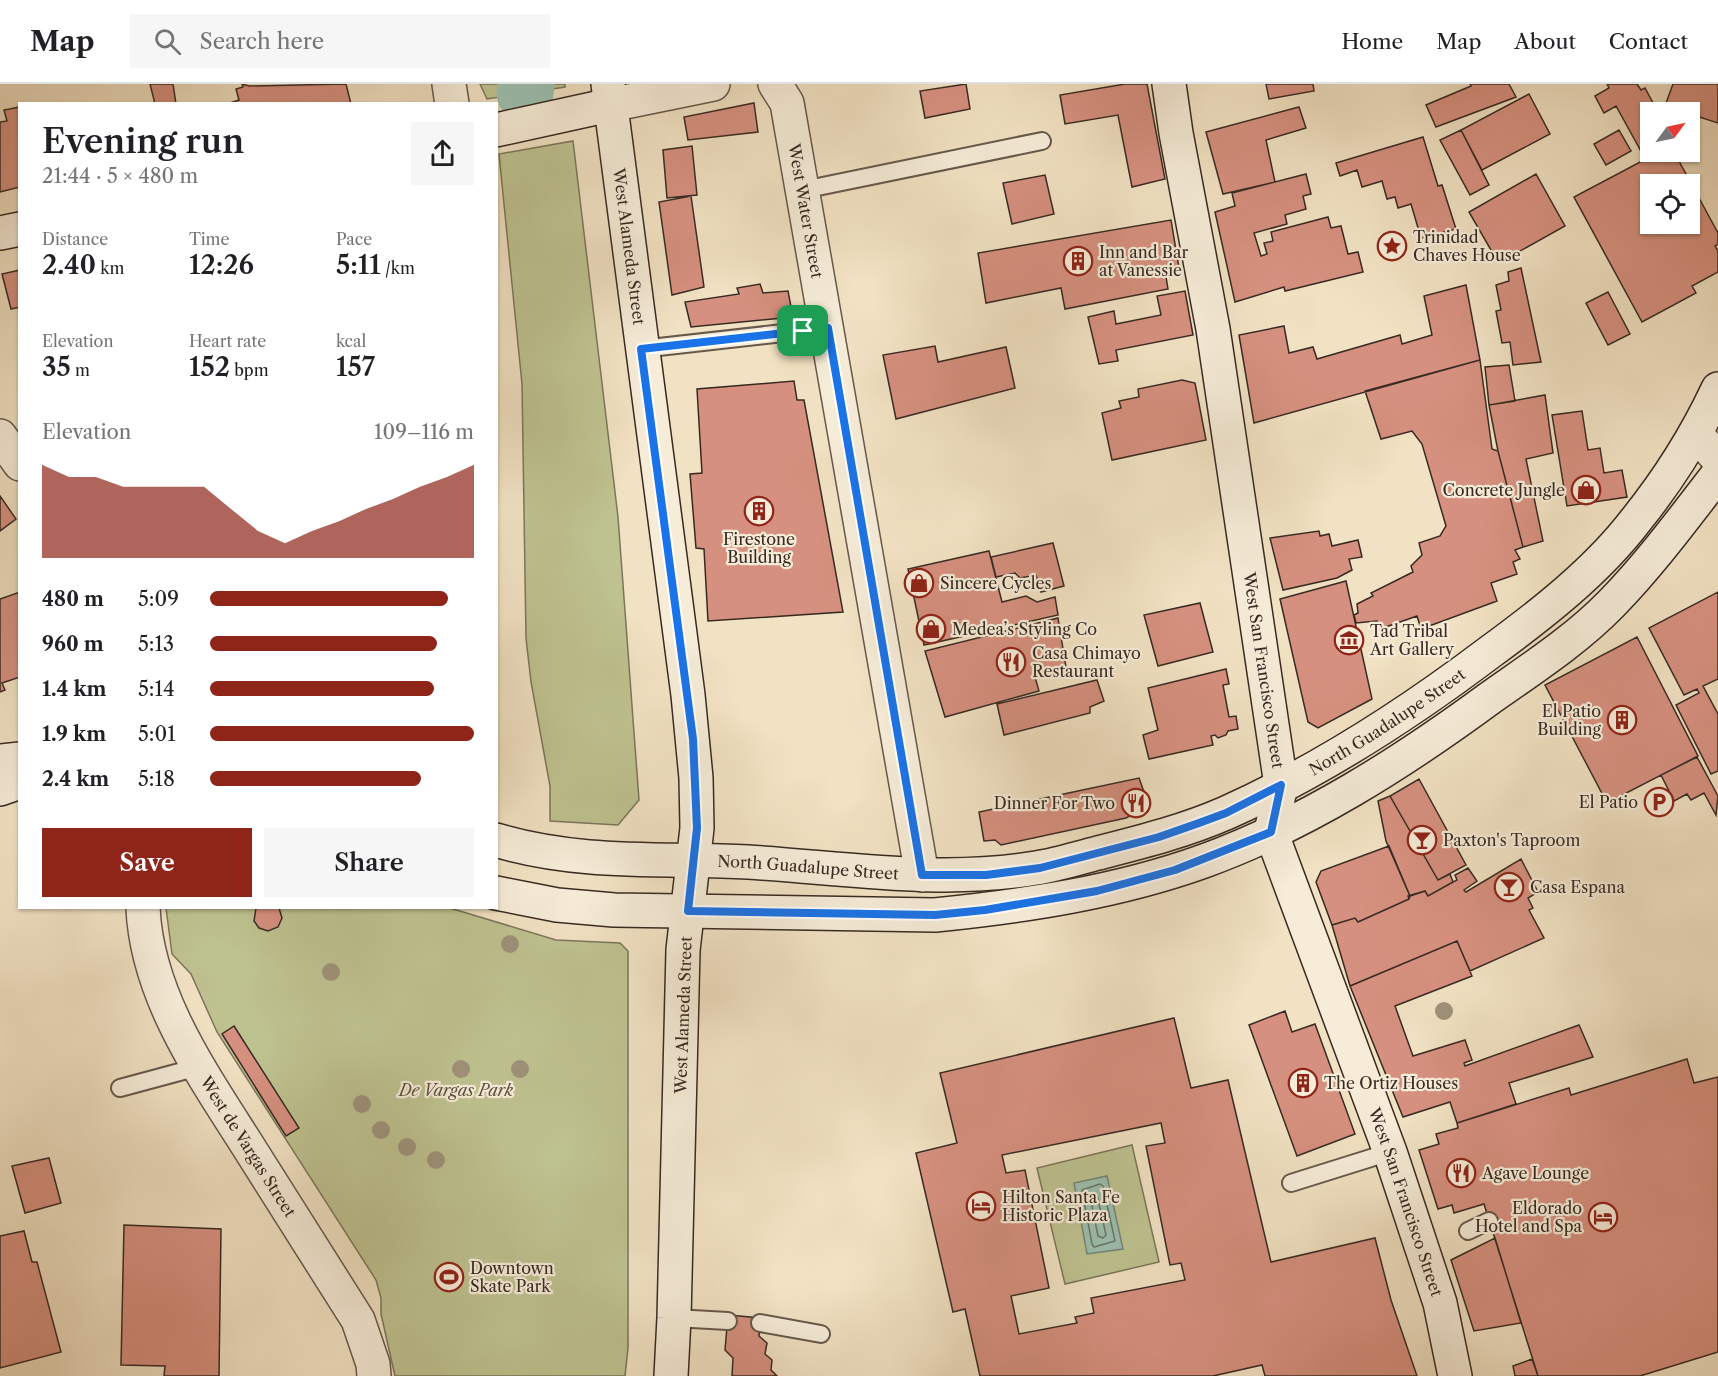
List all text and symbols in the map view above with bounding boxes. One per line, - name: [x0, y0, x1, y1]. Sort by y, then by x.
- search box: [130, 14, 550, 68]
- text: Map: [30, 24, 94, 58]
- icon: search: [151, 25, 184, 58]
- text: Search here: [199, 28, 324, 55]
- text: Home: [1342, 29, 1403, 54]
- text: Map: [1436, 29, 1481, 54]
- text: About: [1514, 29, 1576, 54]
- text: Contact: [1609, 29, 1688, 54]
- north arrow: [1640, 102, 1700, 162]
- map controls: [1640, 102, 1700, 234]
- text: Evening run: [42, 121, 244, 162]
- button: share: [411, 122, 474, 185]
- street label: West Water Street: [784, 141, 828, 280]
- text: 21:44 · 5 × 480 m: [42, 164, 198, 188]
- street label: West Alameda Street: [609, 166, 650, 327]
- button: locate: [1640, 174, 1700, 234]
- place label: Trinidad Chaves House: [1413, 227, 1521, 265]
- text: Distance: [42, 229, 108, 249]
- text: Time: [189, 229, 229, 249]
- text: Pace: [336, 229, 372, 249]
- place icon: Trinidad Chaves House: [1376, 230, 1408, 262]
- place label: Inn and Bar at Vanessie: [1099, 242, 1188, 280]
- building icon: Inn and Bar at Vanessie: [1062, 245, 1094, 277]
- text: 2.40: [42, 249, 96, 281]
- text: 12:26: [189, 249, 254, 281]
- text: 5:11: [336, 249, 381, 281]
- text: km: [96, 258, 125, 278]
- text: /km: [381, 258, 415, 278]
- pin: [777, 305, 828, 356]
- icon: arrive: [786, 314, 819, 347]
- text: Elevation: [42, 331, 113, 351]
- text: Heart rate: [189, 331, 266, 351]
- text: kcal: [336, 331, 366, 351]
- text: 35: [42, 351, 71, 383]
- text: 152: [189, 351, 230, 383]
- text: 157: [336, 351, 375, 383]
- text: m: [71, 360, 90, 380]
- text: bpm: [230, 360, 269, 380]
- text: Elevation: [42, 420, 131, 444]
- text: 109–116 m: [374, 420, 474, 444]
- shop icon: Concrete Jungle: [1570, 474, 1602, 506]
- place label: Concrete Jungle: [1443, 480, 1565, 500]
- building icon: Firestone Building: [743, 495, 775, 527]
- place label: Firestone Building: [723, 529, 795, 567]
- shop icon: Sincere Cycles: [903, 567, 935, 599]
- street label: West San Francisco Street: [1239, 570, 1288, 770]
- place label: Sincere Cycles: [940, 573, 1052, 593]
- text: 480 m: [42, 587, 104, 611]
- text: 5:09: [138, 587, 179, 611]
- shop icon: Medea’s Styling Co: [915, 613, 947, 645]
- place label: Medea’s Styling Co: [952, 619, 1097, 639]
- place label: Tad Tribal Art Gallery: [1369, 621, 1455, 659]
- museum icon: Tad Tribal Art Gallery: [1333, 624, 1365, 656]
- text: 960 m: [42, 632, 104, 656]
- text: 5:13: [138, 632, 174, 656]
- place label: Casa Chimayo Restaurant: [1032, 643, 1141, 681]
- restaurant icon: Casa Chimayo Restaurant: [995, 646, 1027, 678]
- street label: North Guadalupe Street: [1305, 664, 1469, 779]
- text: 1.4 km: [42, 677, 107, 701]
- text: 5:14: [138, 677, 174, 701]
- place label: El Patio Building: [1537, 701, 1602, 739]
- building icon: El Patio Building: [1606, 704, 1638, 736]
- text: 1.9 km: [42, 722, 106, 746]
- text: 5:01: [138, 722, 176, 746]
- text: 2.4 km: [42, 767, 109, 791]
- text: 5:18: [138, 767, 175, 791]
- parking icon: El Patio: [1643, 786, 1675, 818]
- restaurant icon: Dinner For Two: [1120, 787, 1152, 819]
- place label: El Patio: [1579, 792, 1638, 812]
- place label: Dinner For Two: [994, 793, 1115, 813]
- bar icon: Paxton's Taproom: [1406, 824, 1438, 856]
- button: Save: [42, 828, 252, 897]
- button: Share: [264, 828, 474, 897]
- place label: Paxton's Taproom: [1443, 830, 1580, 850]
- street label: North Guadalupe Street: [717, 851, 900, 884]
- bar icon: Casa Espana: [1493, 871, 1525, 903]
- place label: Casa Espana: [1530, 877, 1626, 897]
- street label: West Alameda Street: [670, 935, 696, 1095]
- building icon: The Ortiz Houses: [1287, 1067, 1319, 1099]
- street label: West de Vargas Street: [196, 1072, 301, 1221]
- place label: The Ortiz Houses: [1324, 1073, 1458, 1093]
- park label: De Vargas Park: [397, 1080, 514, 1100]
- street label: West San Francisco Street: [1364, 1104, 1447, 1299]
- restaurant icon: Agave Lounge: [1445, 1157, 1477, 1189]
- place label: Agave Lounge: [1481, 1163, 1589, 1183]
- place label: Hilton Santa Fe Historic Plaza: [1002, 1187, 1120, 1225]
- hotel icon: Hilton Santa Fe Historic Plaza: [965, 1190, 997, 1222]
- place label: Eldorado Hotel and Spa: [1475, 1198, 1583, 1236]
- hotel icon: Eldorado Hotel and Spa: [1587, 1201, 1619, 1233]
- place label: Downtown Skate Park: [470, 1258, 554, 1296]
- sports icon: Downtown Skate Park: [433, 1261, 465, 1293]

